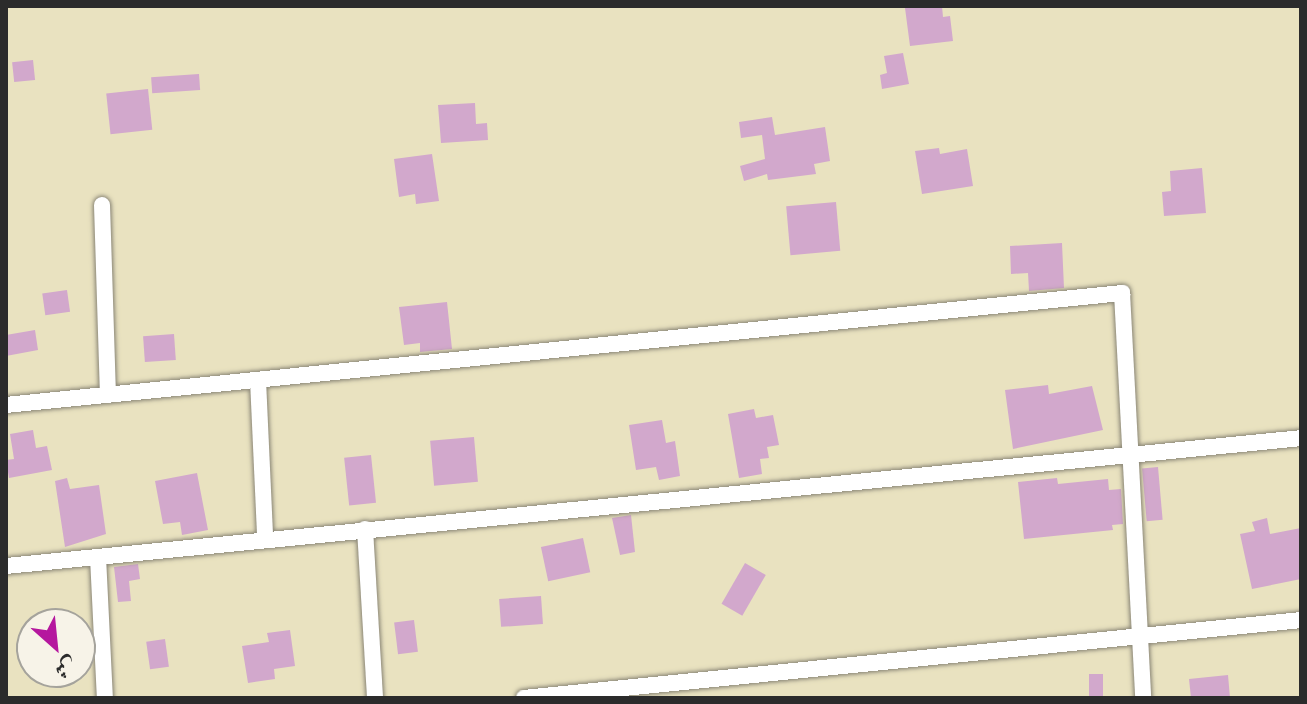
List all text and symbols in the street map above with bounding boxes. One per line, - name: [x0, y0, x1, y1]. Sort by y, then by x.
- north arrow: [16, 608, 96, 688]
- text: ش: [49, 649, 83, 686]

